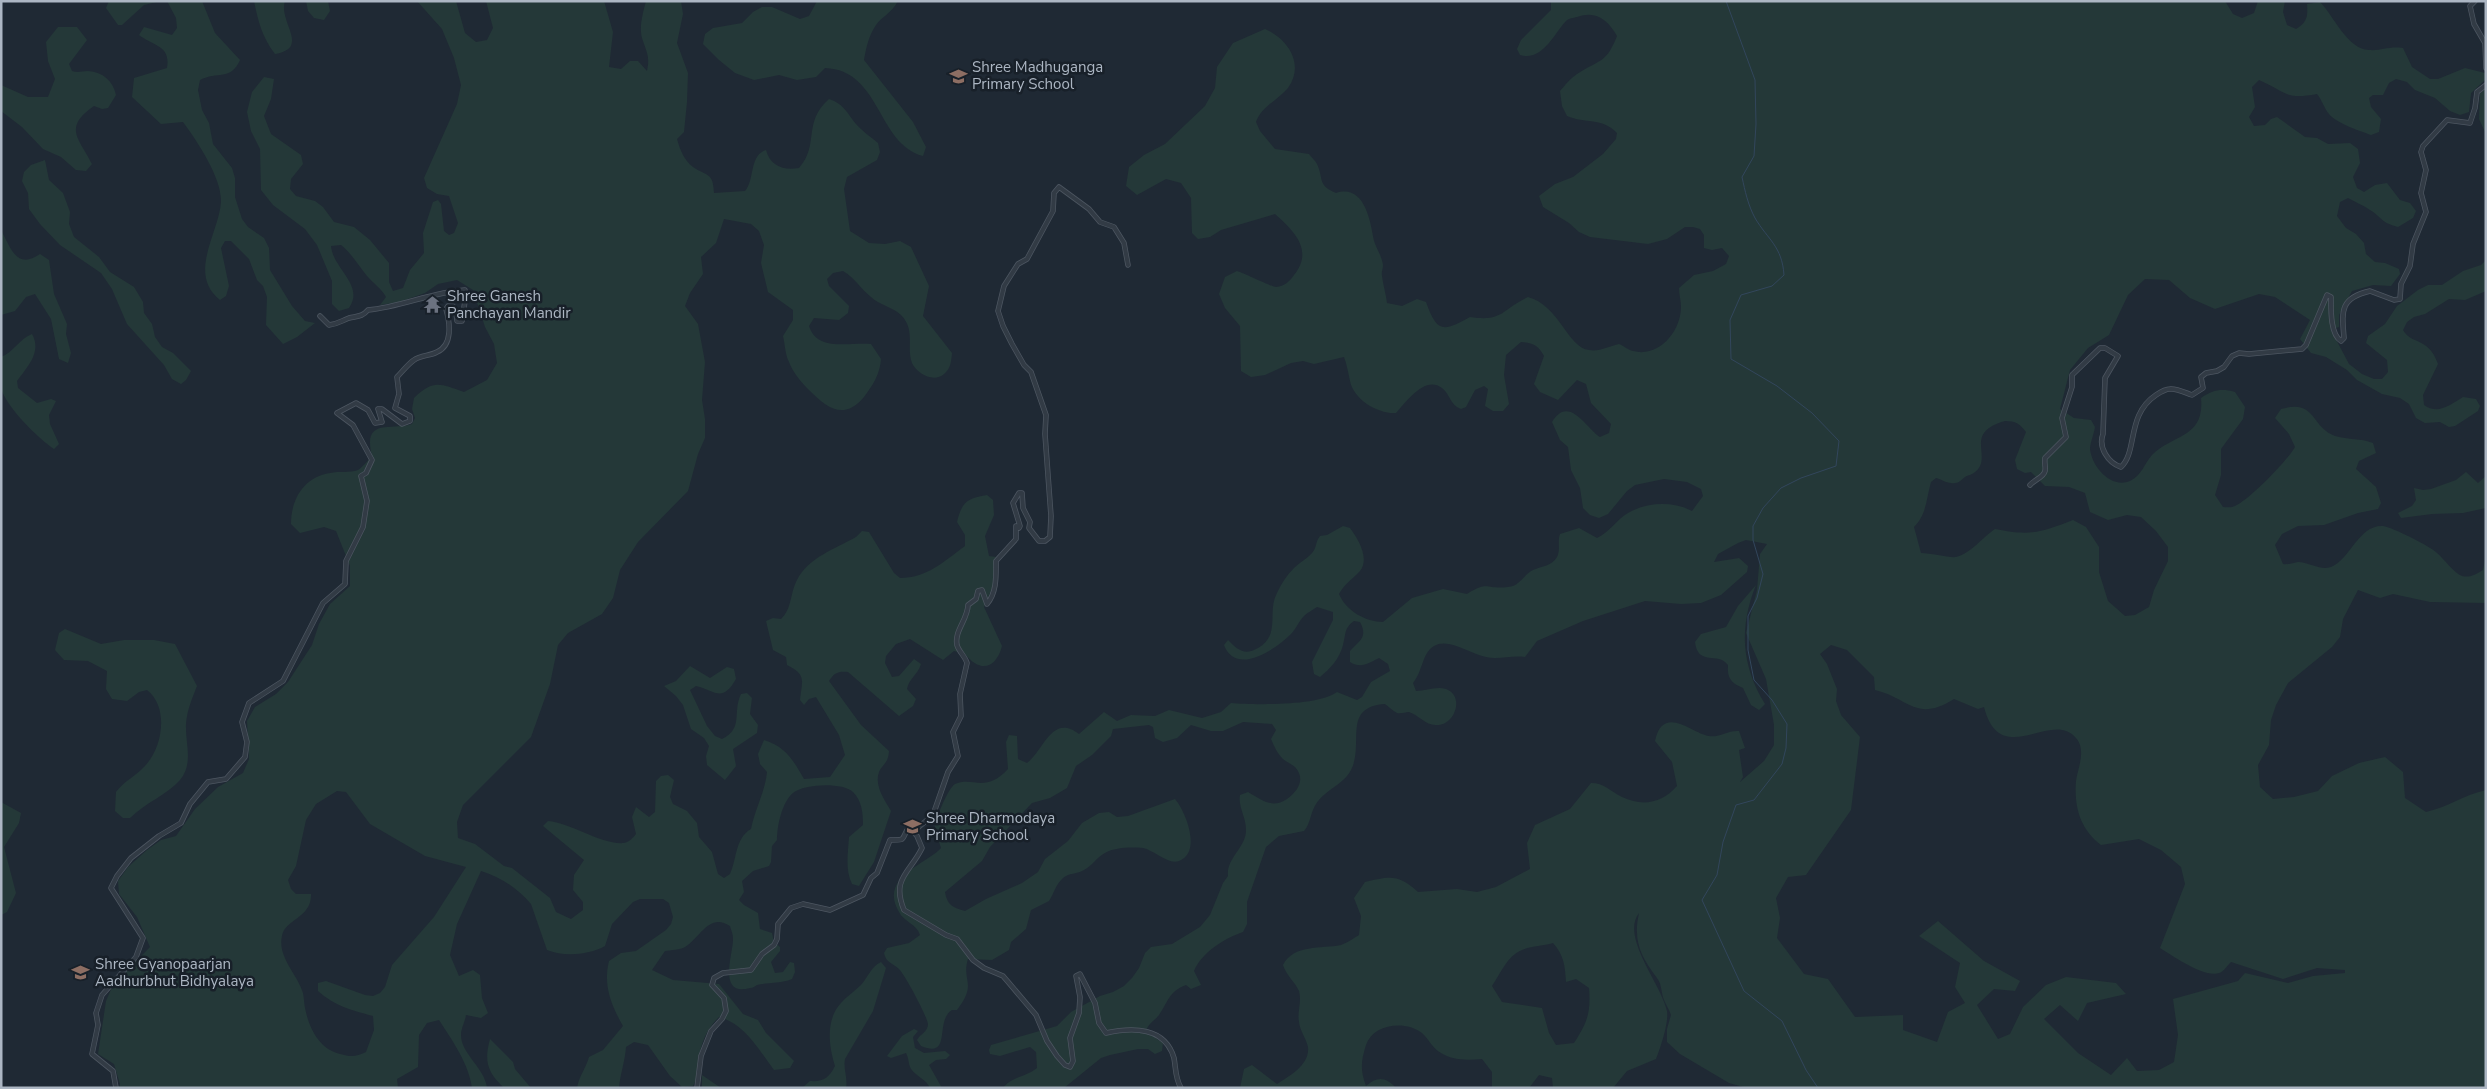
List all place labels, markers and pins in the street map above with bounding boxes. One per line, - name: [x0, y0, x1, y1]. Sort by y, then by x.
- place label: Shree Madhuganga Primary School: [972, 57, 1103, 94]
- school or university icon: Shree Madhuganga Primary School: [948, 66, 968, 86]
- place label: Shree Ganesh Panchayan Mandir: [447, 286, 571, 323]
- temple icon: Shree Ganesh Panchayan Mandir: [423, 295, 443, 315]
- place label: Shree Dharmodaya Primary School: [926, 808, 1055, 845]
- school or university icon: Shree Dharmodaya Primary School: [902, 817, 922, 837]
- place label: Shree Gyanopaarjan Aadhurbhut Bidhyalaya: [95, 954, 254, 991]
- school or university icon: Shree Gyanopaarjan Aadhurbhut Bidhyalaya: [71, 963, 91, 983]

